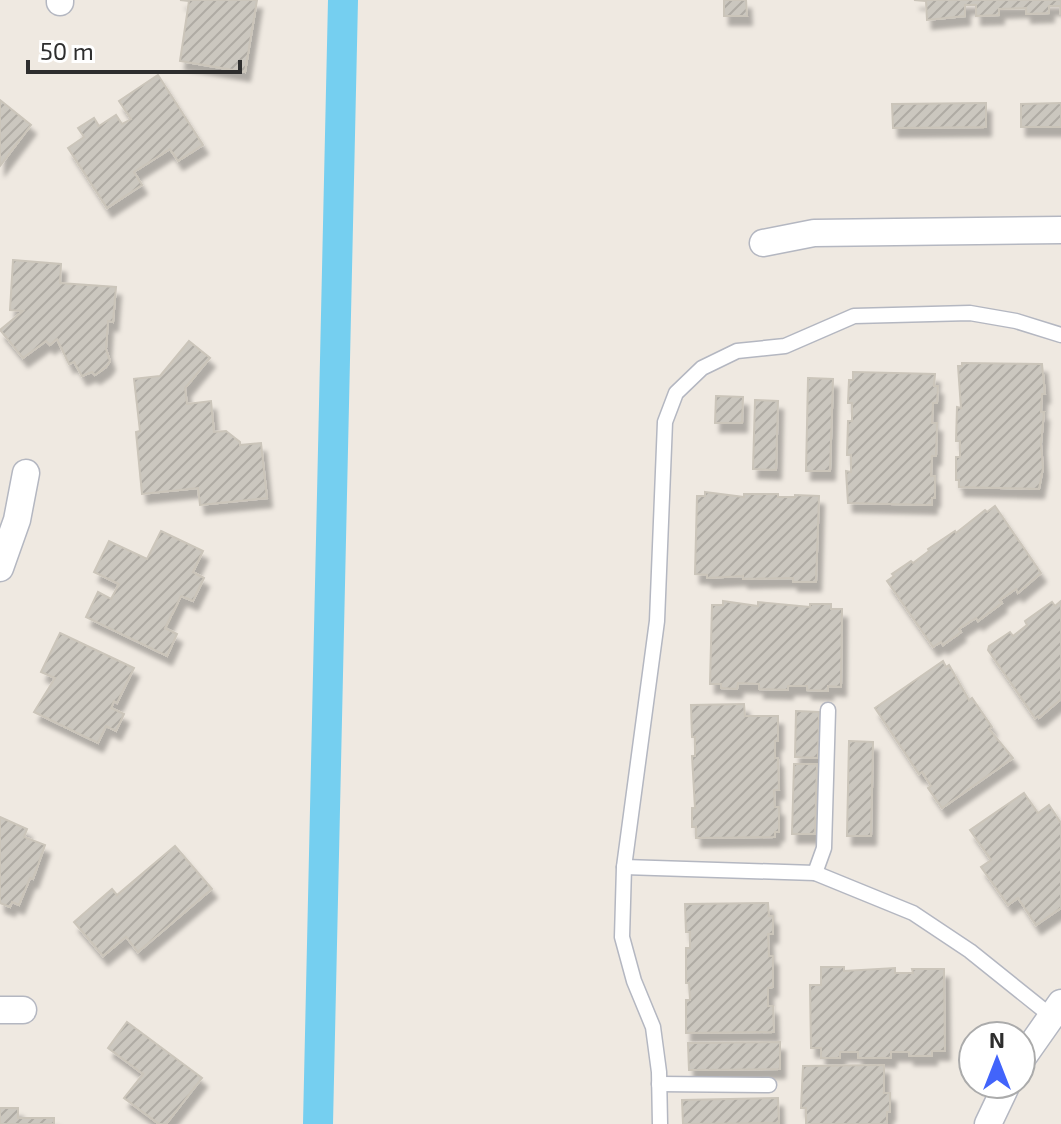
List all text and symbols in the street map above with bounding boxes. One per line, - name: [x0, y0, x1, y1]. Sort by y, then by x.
- scale bar: [28, 24, 240, 74]
- text: 50 m: [40, 36, 94, 65]
- north arrow: [957, 1020, 1037, 1100]
- text: N: [989, 1026, 1005, 1052]

